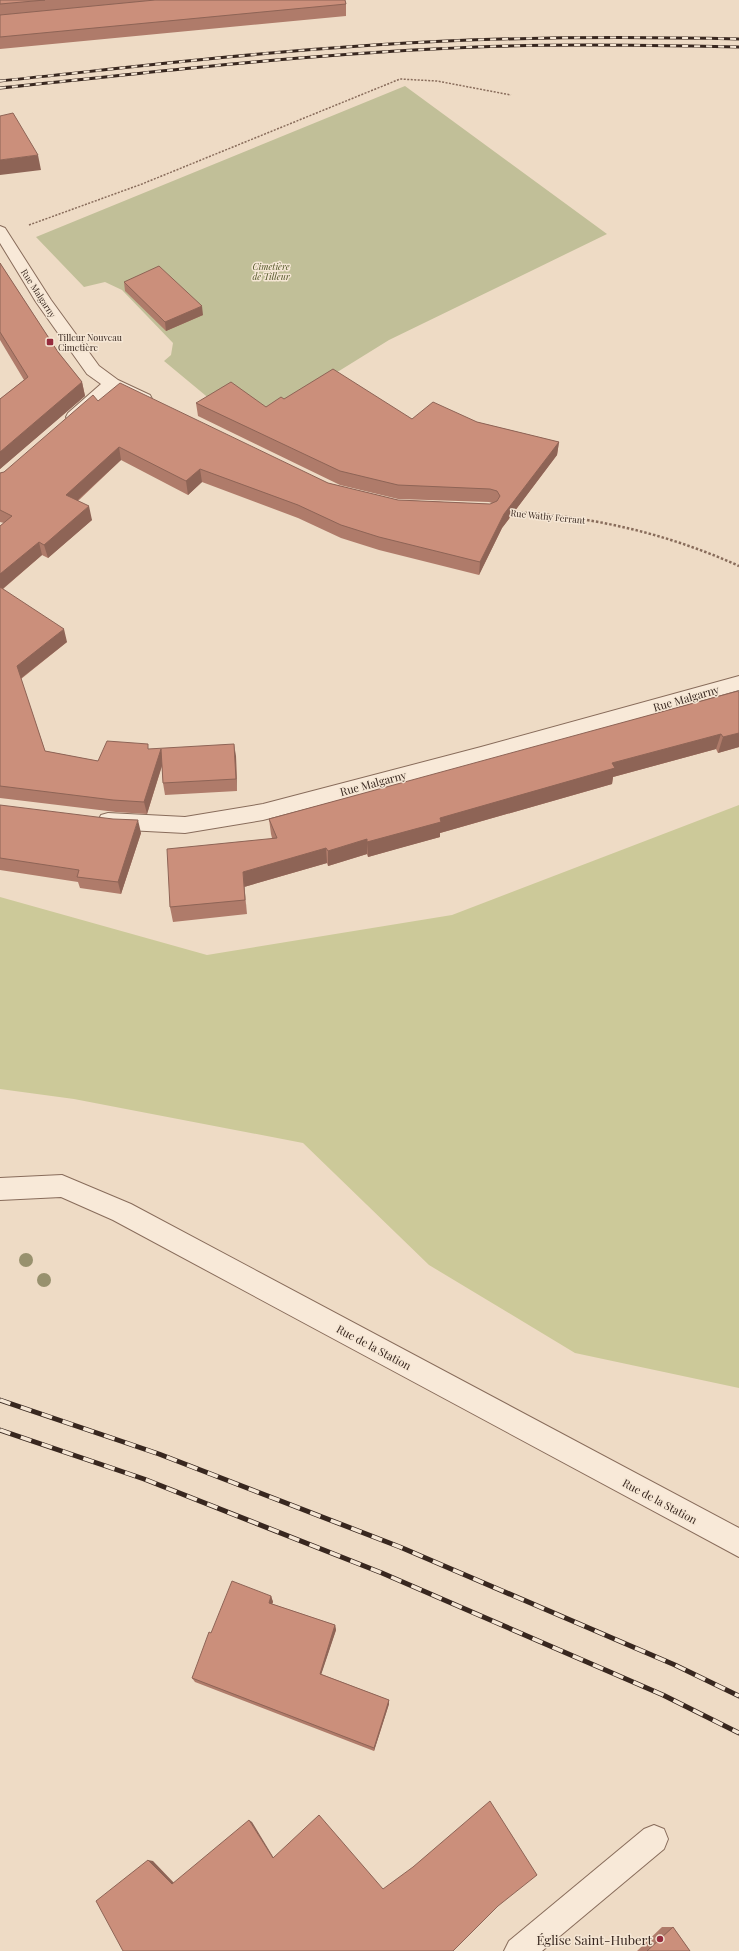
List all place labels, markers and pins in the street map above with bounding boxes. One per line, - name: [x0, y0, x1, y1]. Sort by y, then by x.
- place label: Tilleur Nouveau Cimetière: [58, 331, 123, 353]
- marker: Tilleur Nouveau Cimetière: [45, 337, 55, 347]
- place label: Église Saint-Hubert: [536, 1931, 652, 1948]
- marker: Église Saint-Hubert: [655, 1934, 665, 1944]

